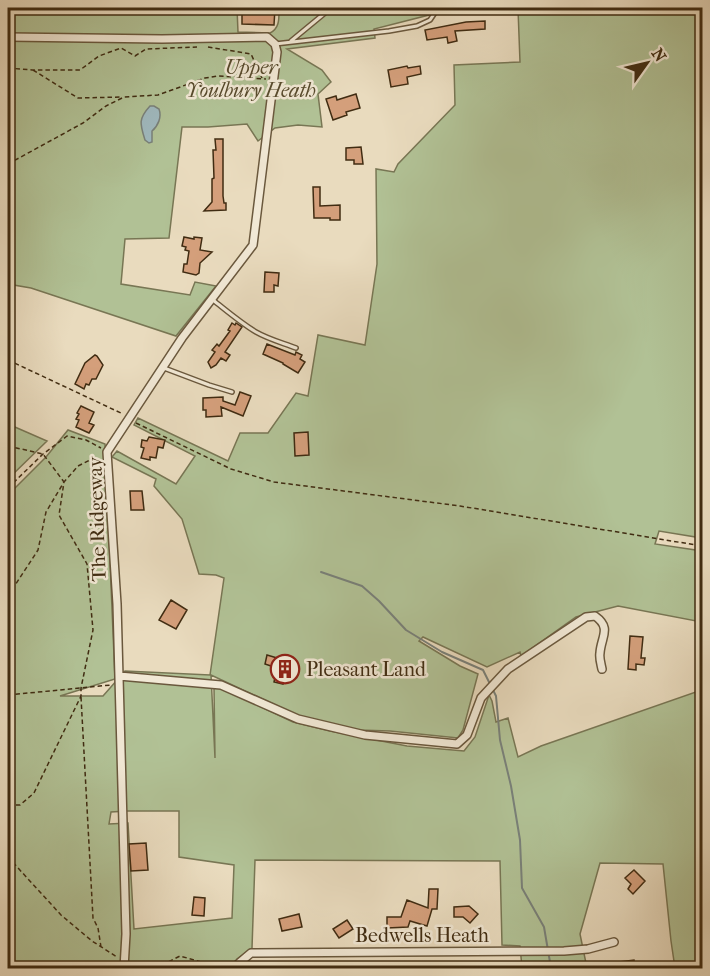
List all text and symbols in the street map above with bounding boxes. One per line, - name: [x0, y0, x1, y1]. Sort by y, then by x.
- north arrow: [617, 33, 677, 93]
- text: N: [648, 45, 671, 66]
- park label: Upper Youlbury Heath: [186, 56, 316, 102]
- street label: The Ridgeway: [83, 455, 111, 582]
- building icon: Pleasant Land: [269, 653, 301, 685]
- place label: Pleasant Land: [306, 658, 427, 681]
- street label: Bedwells Heath: [355, 924, 490, 947]

